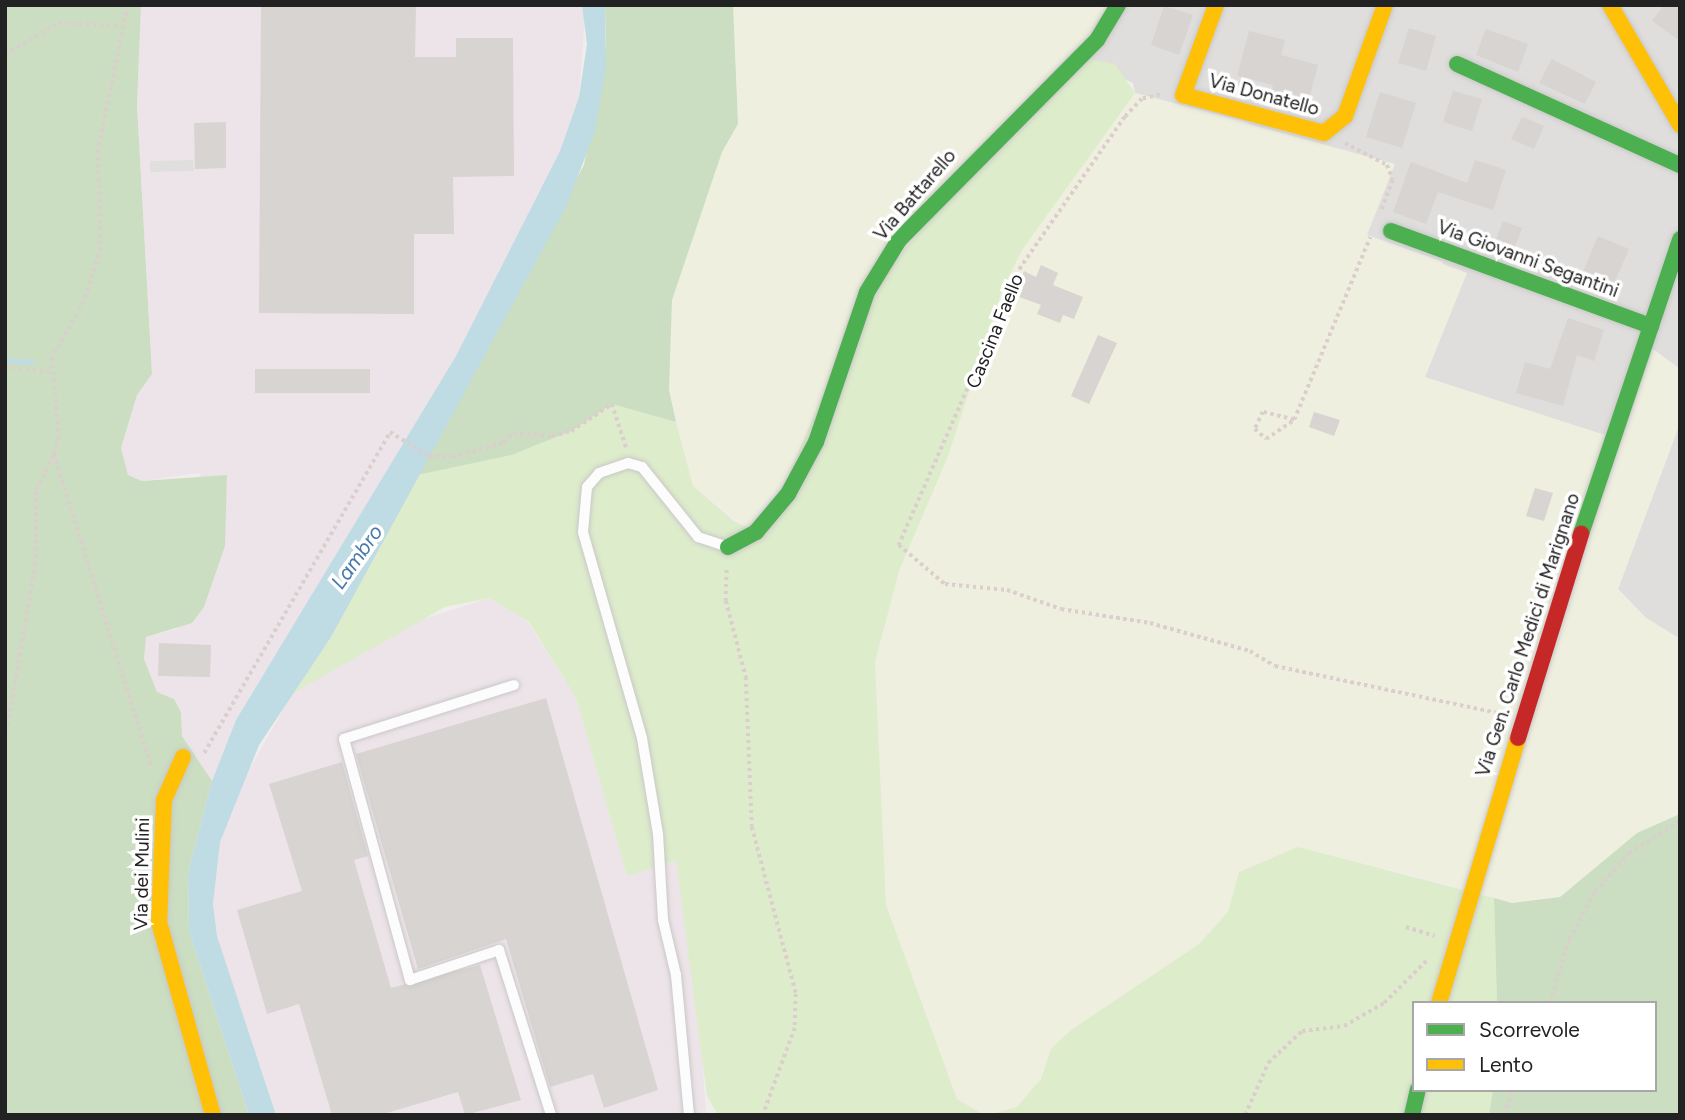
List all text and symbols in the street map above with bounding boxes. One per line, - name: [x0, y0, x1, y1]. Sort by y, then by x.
- street label: Via Donatello: [1206, 69, 1322, 121]
- street label: Via Battarello: [869, 145, 961, 245]
- street label: Via Giovanni Segantini: [1434, 216, 1622, 302]
- street label: Cascina Faello: [962, 270, 1028, 392]
- street label: Via Gen. Carlo Medici di Marignano: [1471, 490, 1585, 780]
- water label: Lambro: [326, 520, 388, 594]
- street label: Via dei Mulini: [130, 817, 154, 931]
- legend: [1412, 1001, 1657, 1092]
- text: Scorrevole: [1479, 1017, 1580, 1042]
- text: Lento: [1479, 1052, 1533, 1077]

